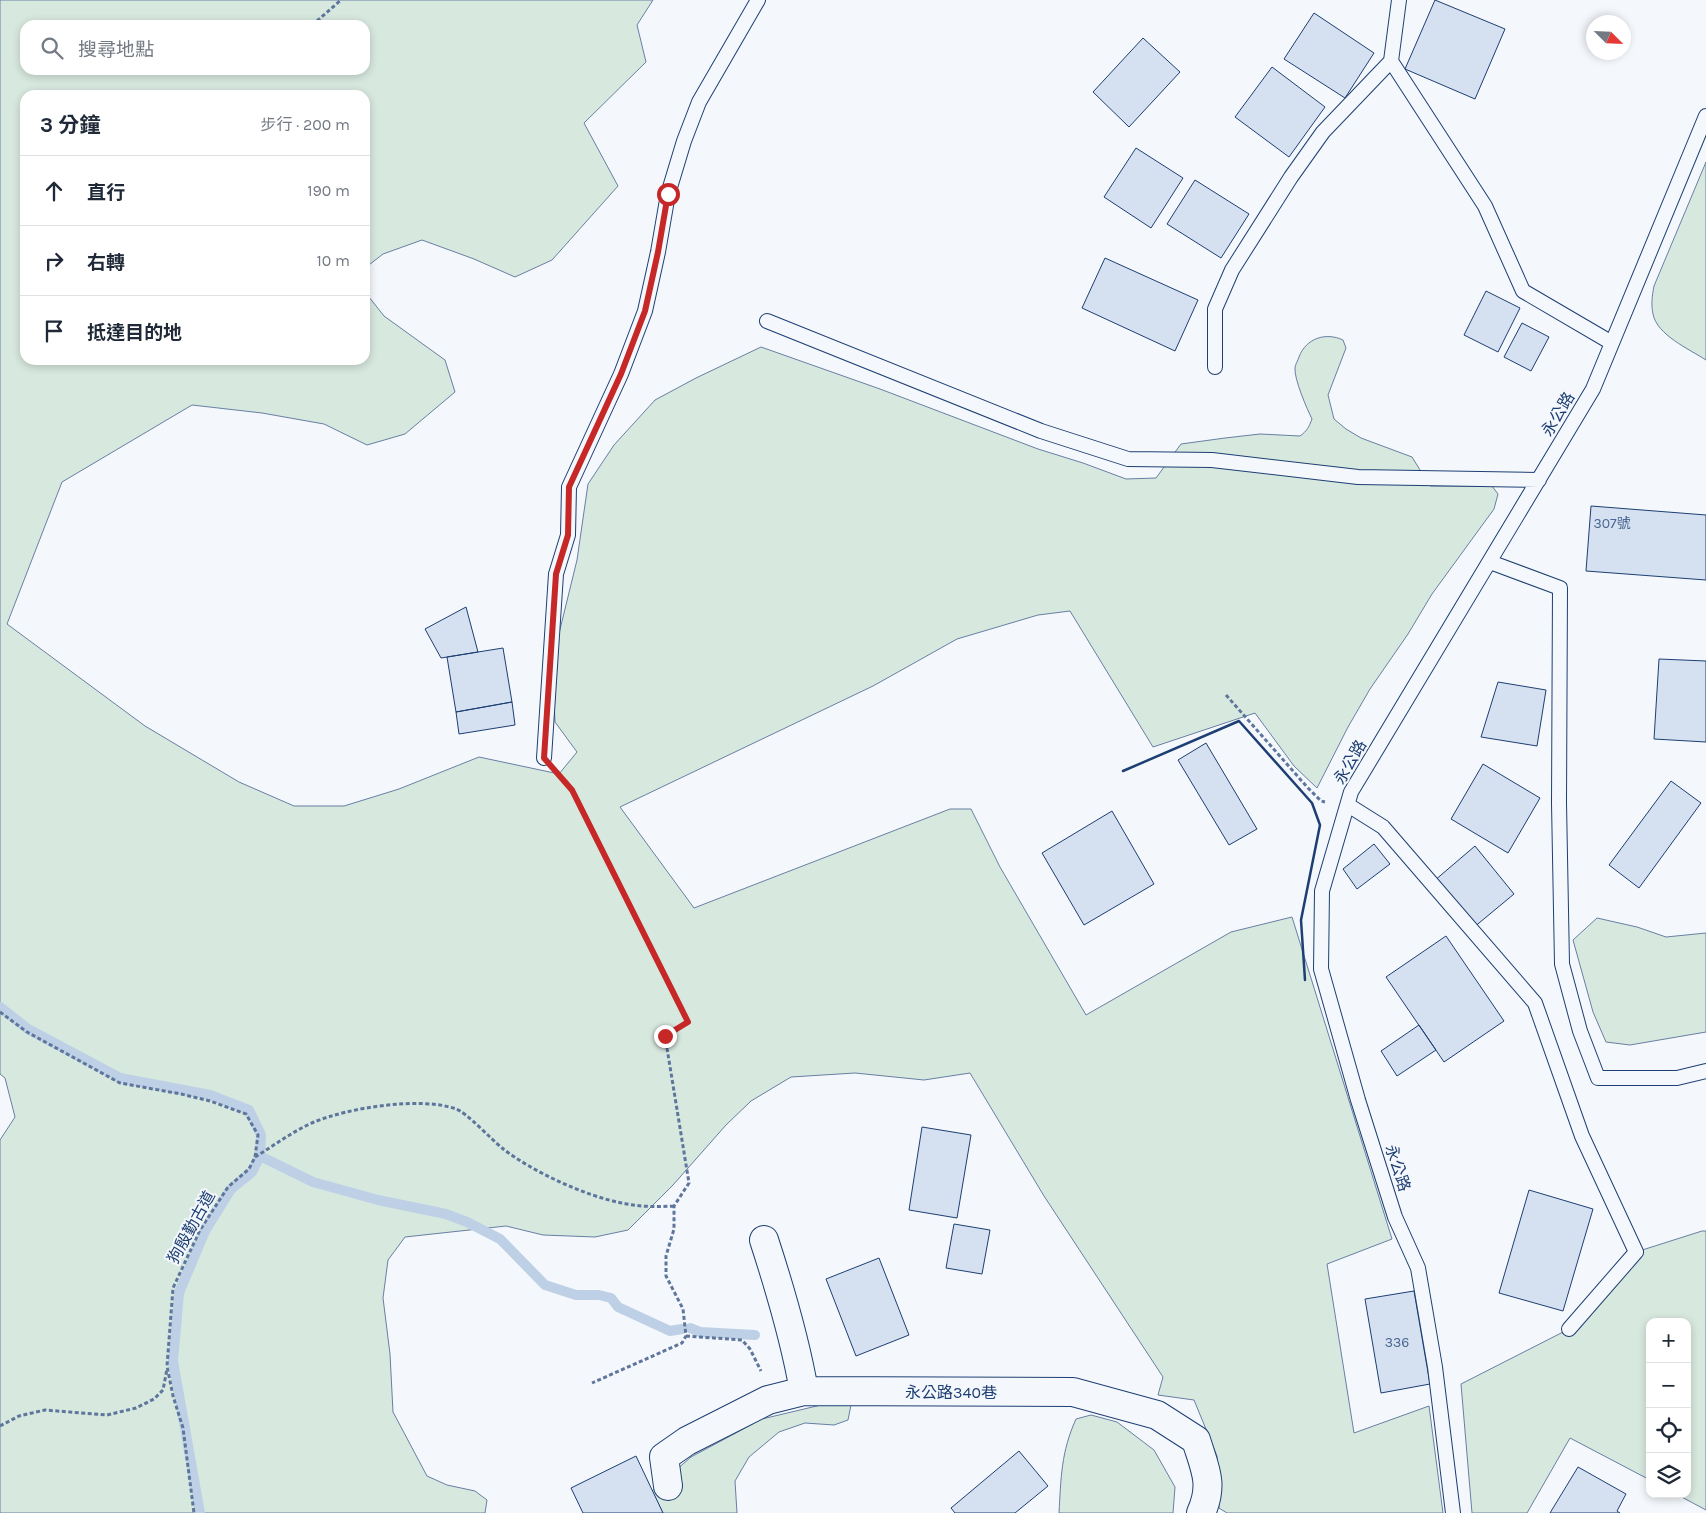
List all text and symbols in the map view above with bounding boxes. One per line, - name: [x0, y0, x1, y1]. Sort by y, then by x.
- north arrow: [1586, 15, 1631, 60]
- search box: [20, 20, 370, 75]
- icon: search: [38, 34, 66, 62]
- text: 搜尋地點: [78, 39, 154, 61]
- text: 3 分鐘: [40, 113, 100, 137]
- text: 步行 · 200 m: [261, 115, 350, 134]
- icon: ahead: [40, 177, 68, 205]
- text: 190 m: [307, 181, 350, 200]
- text: 直行: [87, 182, 125, 204]
- route start: [657, 183, 680, 206]
- icon: right: [40, 247, 68, 275]
- text: 10 m: [316, 251, 350, 270]
- text: 右轉: [87, 252, 125, 274]
- icon: arrive: [40, 317, 68, 345]
- text: 抵達目的地: [87, 322, 182, 344]
- street label: 永公路: [1537, 389, 1579, 439]
- house number: 307號: [1593, 515, 1631, 532]
- street label: 永公路: [1330, 736, 1370, 788]
- route end: [654, 1025, 677, 1048]
- street label: 永公路: [1382, 1142, 1414, 1194]
- street label: 狗殷勤古道: [163, 1187, 219, 1267]
- map controls: [1646, 1318, 1691, 1498]
- button: +: [1646, 1318, 1691, 1363]
- house number: 336: [1385, 1334, 1409, 1351]
- button: −: [1646, 1363, 1691, 1408]
- street label: 永公路340巷: [905, 1383, 997, 1402]
- button: locate: [1646, 1408, 1691, 1453]
- button: layers: [1646, 1453, 1691, 1498]

